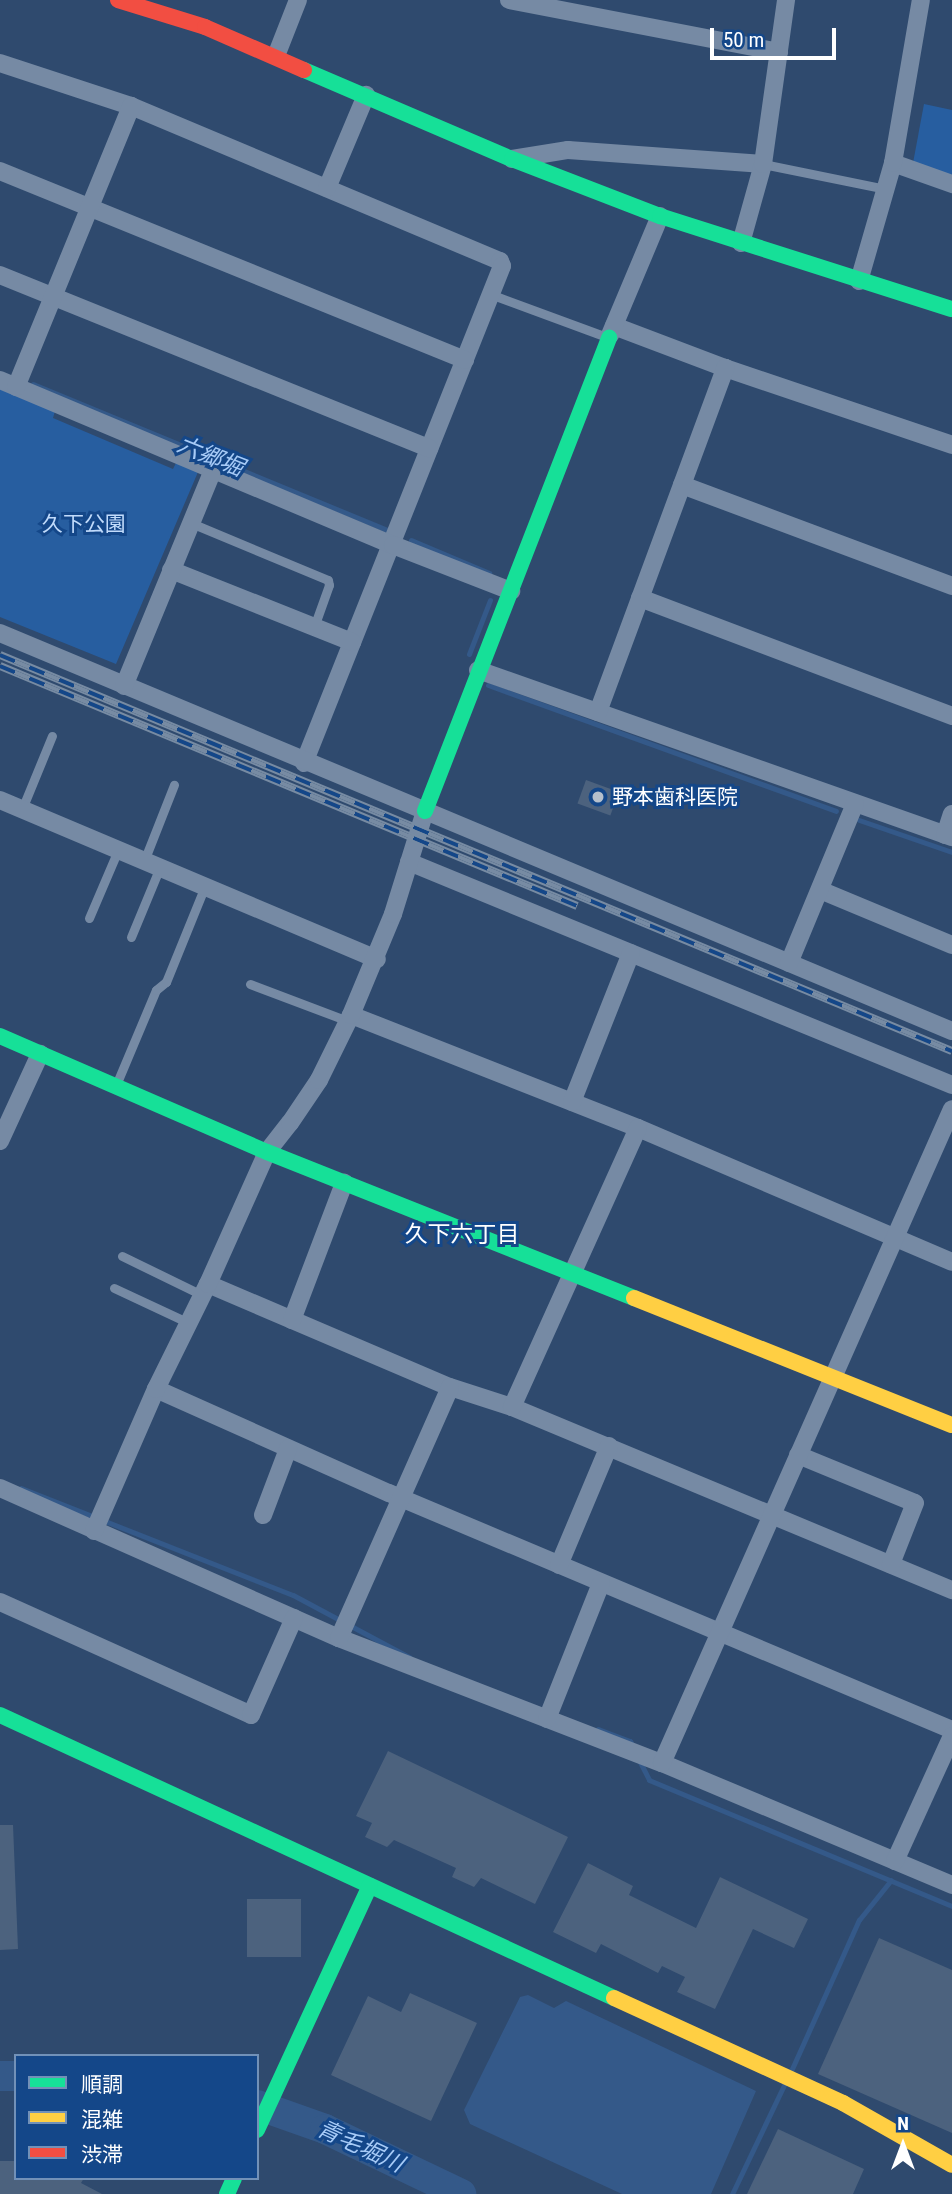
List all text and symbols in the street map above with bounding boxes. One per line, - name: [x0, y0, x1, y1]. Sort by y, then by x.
- scale bar: [714, 14, 840, 58]
- text: 50 m: [723, 28, 764, 52]
- water label: 六郷堀: [173, 431, 247, 483]
- park label: 久下公園: [42, 511, 126, 537]
- place label: 野本歯科医院: [612, 784, 738, 810]
- marker: 野本歯科医院: [590, 789, 606, 805]
- district label: 久下六丁目: [405, 1221, 519, 1249]
- legend: [14, 2054, 259, 2180]
- text: 順調: [81, 2073, 123, 2097]
- text: 混雑: [81, 2108, 123, 2132]
- north arrow: [868, 2110, 938, 2180]
- text: N: [897, 2112, 909, 2135]
- water label: 青毛堀川: [312, 2115, 408, 2179]
- text: 渋滞: [81, 2143, 123, 2167]

